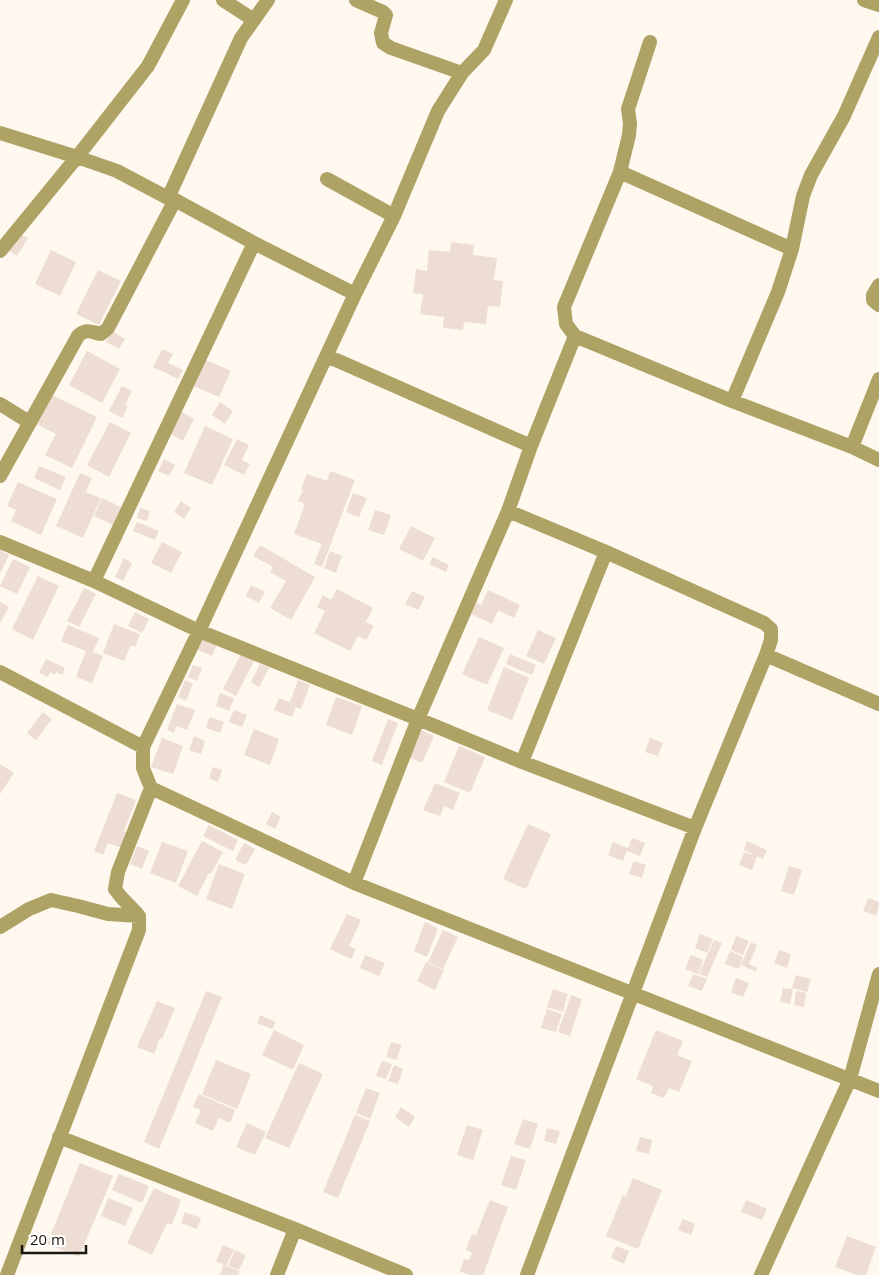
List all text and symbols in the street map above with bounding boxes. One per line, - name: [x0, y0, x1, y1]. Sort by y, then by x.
- scale bar: [22, 1222, 86, 1254]
- text: 20 m: [30, 1229, 65, 1249]

